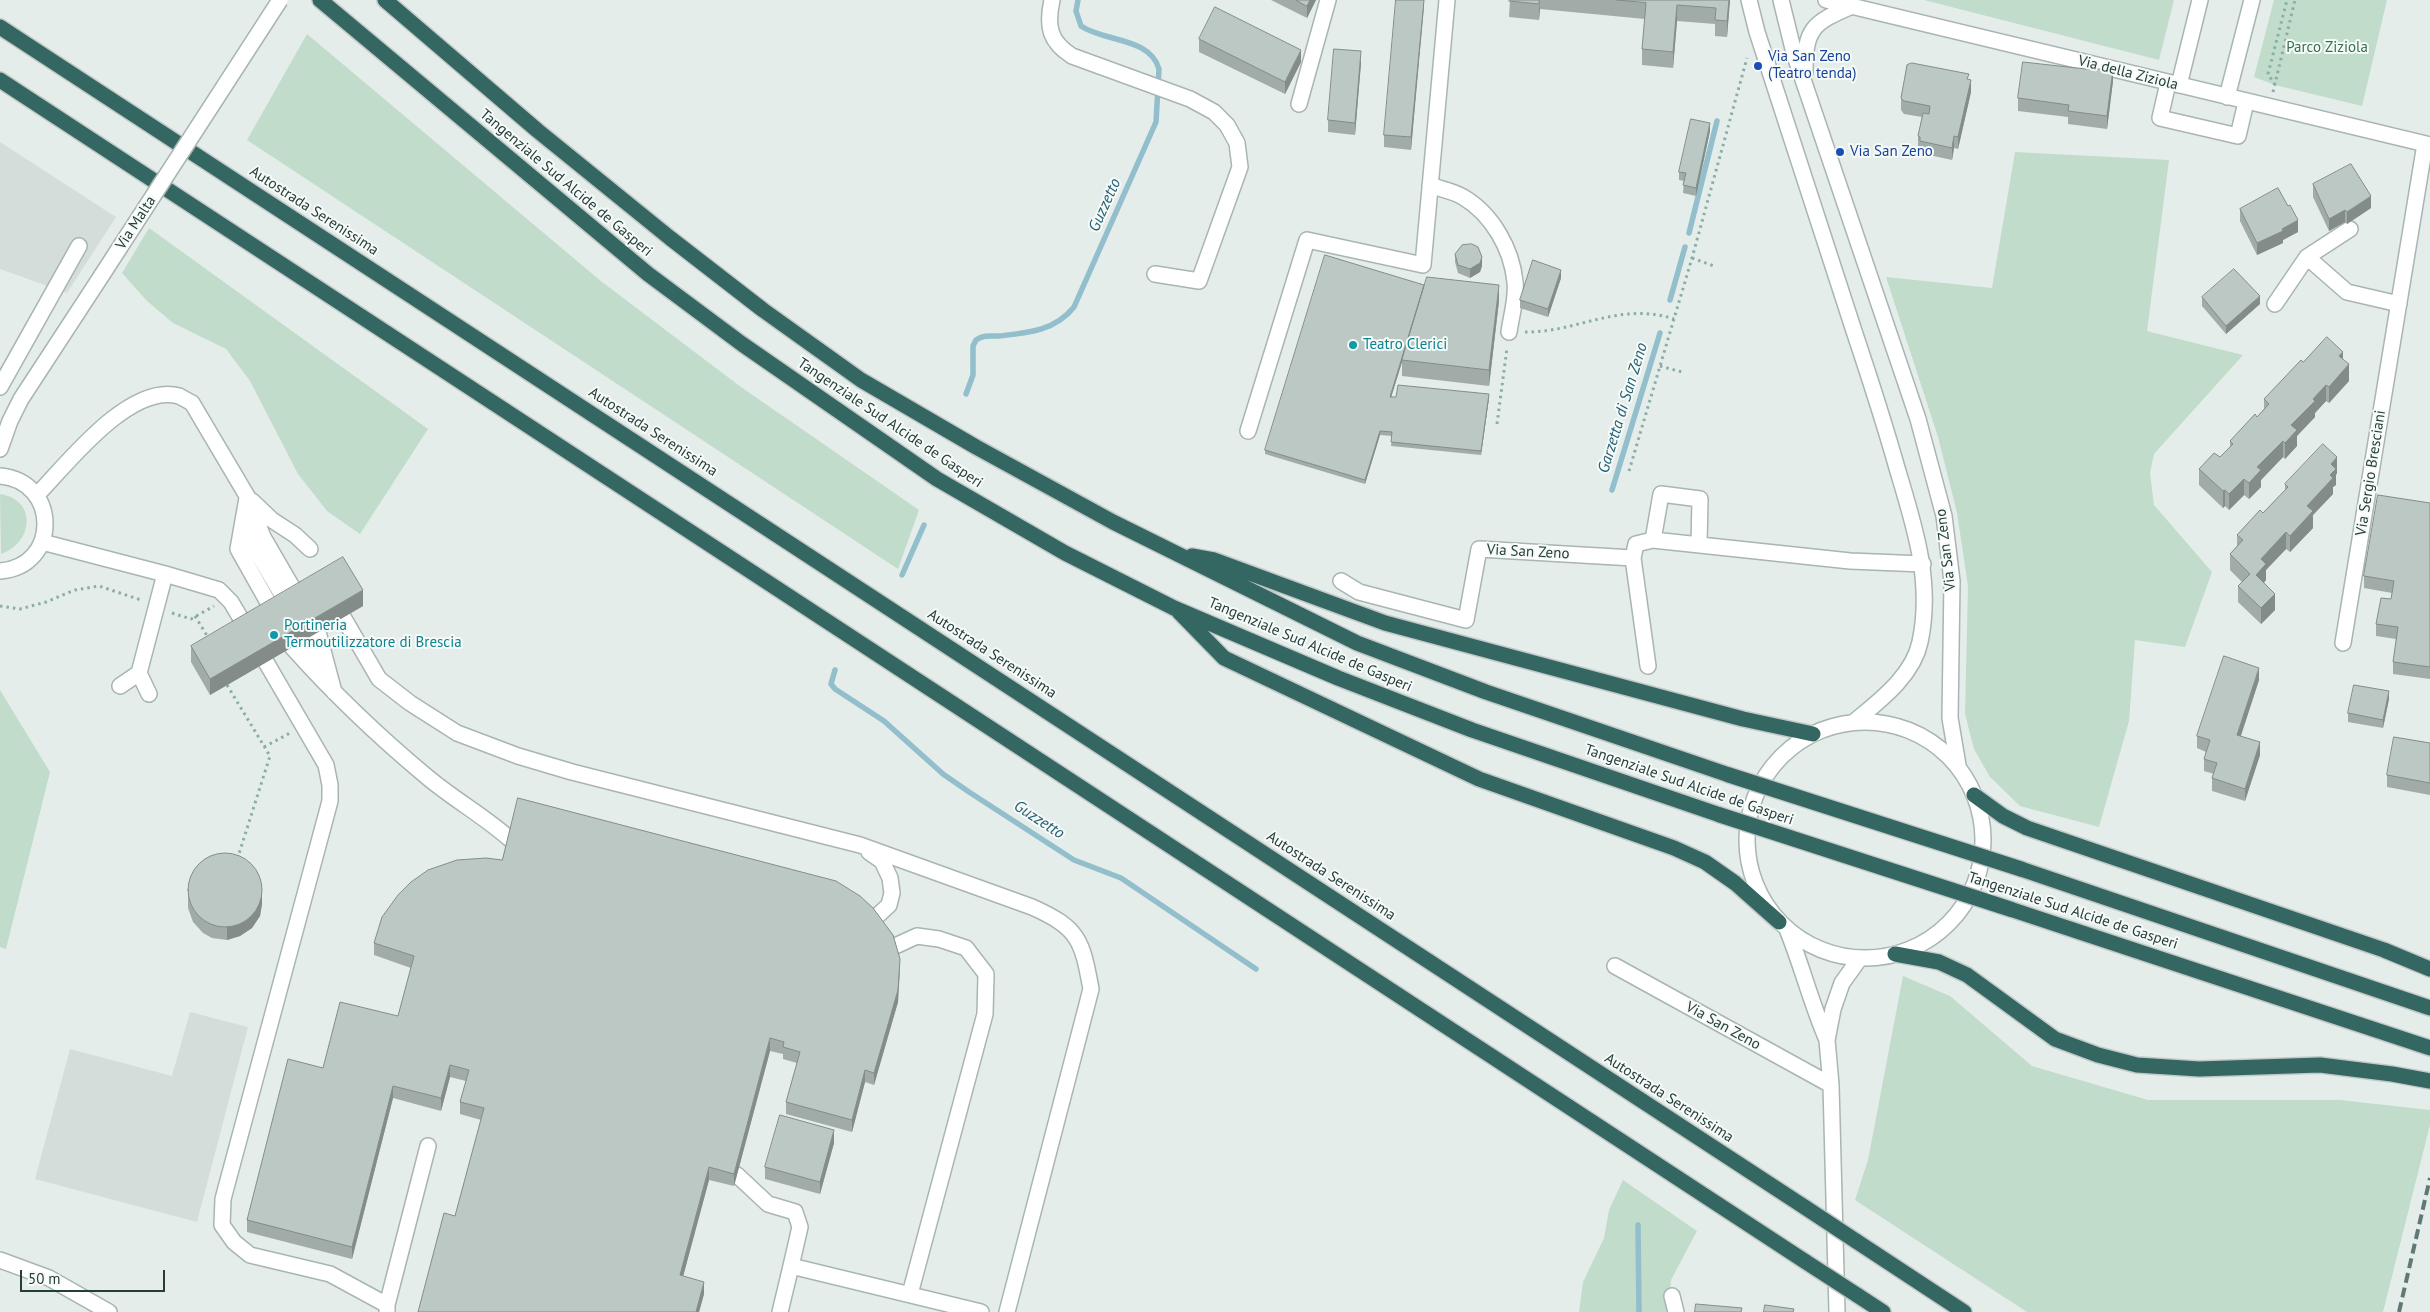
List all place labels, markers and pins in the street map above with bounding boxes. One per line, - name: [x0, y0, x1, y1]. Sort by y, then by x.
- place label: Via San Zeno (Teatro tenda): [1768, 48, 1856, 83]
- marker: Via San Zeno (Teatro tenda): [1752, 60, 1764, 72]
- place label: Via San Zeno: [1850, 143, 1933, 161]
- marker: Via San Zeno: [1834, 146, 1846, 158]
- place label: Teatro Clerici: [1363, 336, 1447, 354]
- marker: Teatro Clerici: [1347, 339, 1359, 351]
- place label: Portineria Termoutilizzatore di Brescia: [284, 617, 462, 652]
- marker: Portineria Termoutilizzatore di Brescia: [268, 629, 280, 641]

